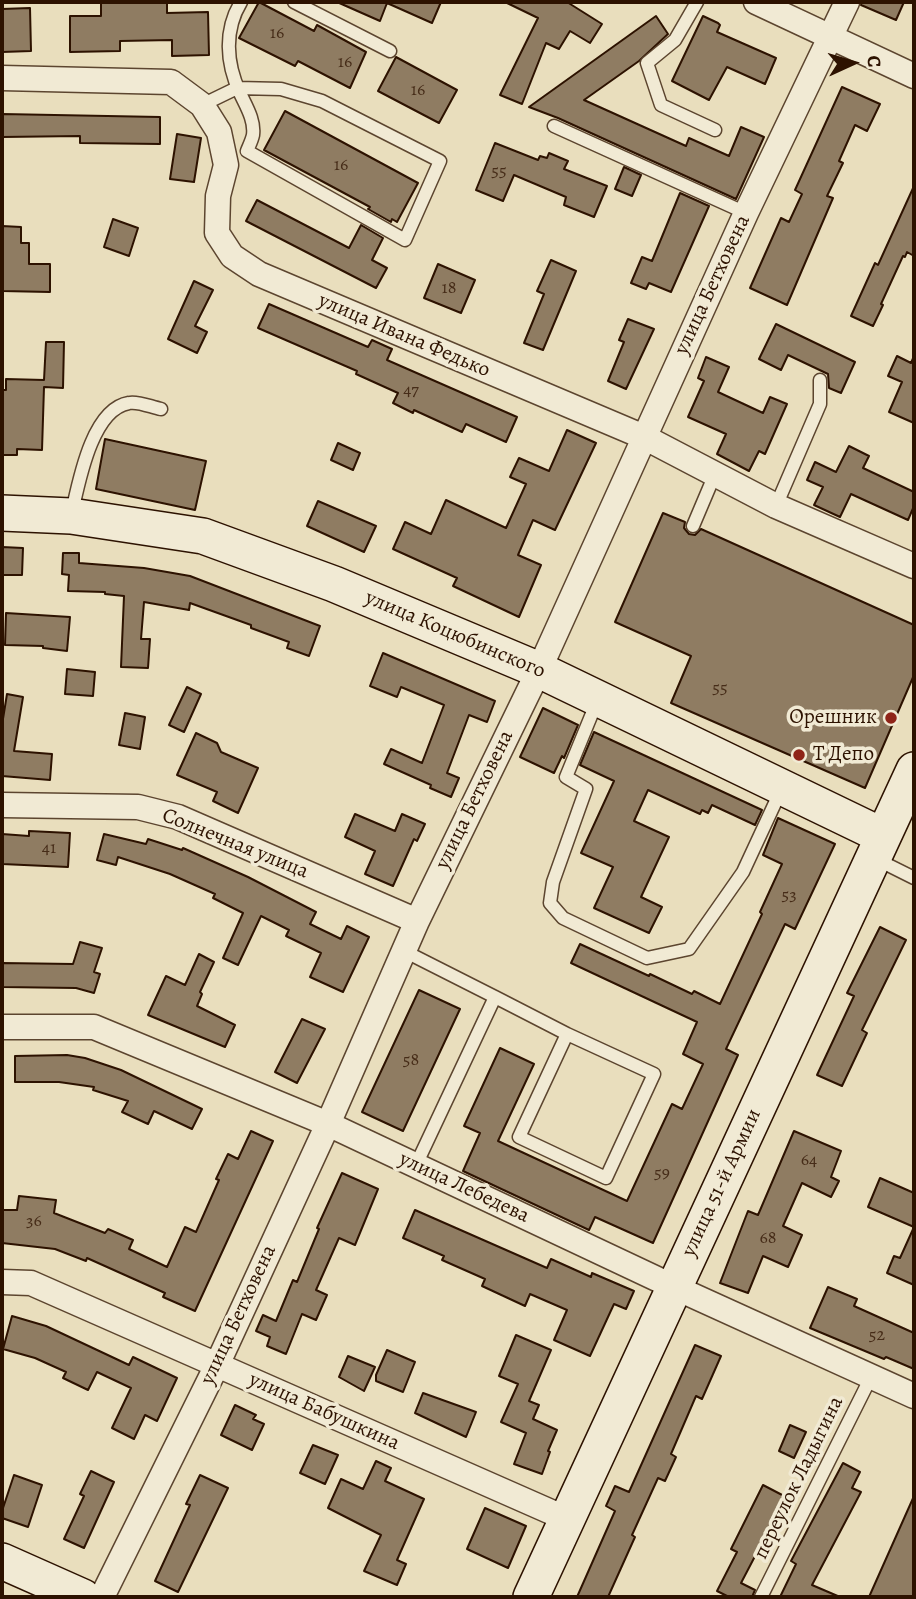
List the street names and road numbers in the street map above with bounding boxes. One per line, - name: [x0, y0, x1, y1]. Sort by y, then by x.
- street label: улица Бетховена: [670, 211, 756, 359]
- street label: улица Ивана Федько: [314, 288, 494, 384]
- street label: улица Коцюбинского: [361, 586, 549, 684]
- street label: улица Бетховена: [431, 727, 519, 873]
- street label: Солнечная улица: [158, 803, 312, 885]
- street label: улица 51-й Армии: [677, 1105, 767, 1261]
- street label: улица Лебедева: [395, 1147, 533, 1229]
- street label: улица Бетховена: [196, 1241, 282, 1389]
- street label: улица Бабушкина: [245, 1367, 403, 1457]
- street label: переулок Ладыгина: [749, 1392, 849, 1564]

